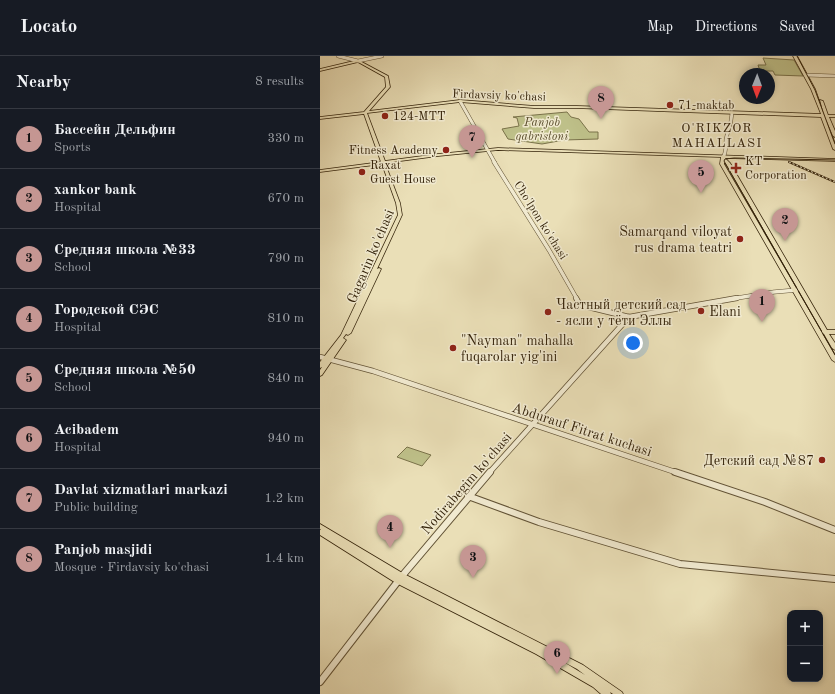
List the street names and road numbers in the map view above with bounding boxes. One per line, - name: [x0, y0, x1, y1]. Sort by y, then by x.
- street label: Firdavsiy ko'chasi: [452, 88, 546, 104]
- street label: Cho'lpon ko'chasi: [511, 179, 569, 262]
- street label: Gagarin ko'chasi: [345, 207, 397, 305]
- street label: Abdurauf Fitrat kuchasi: [510, 401, 654, 459]
- street label: Nodirabegim ko'chasi: [419, 430, 515, 537]

